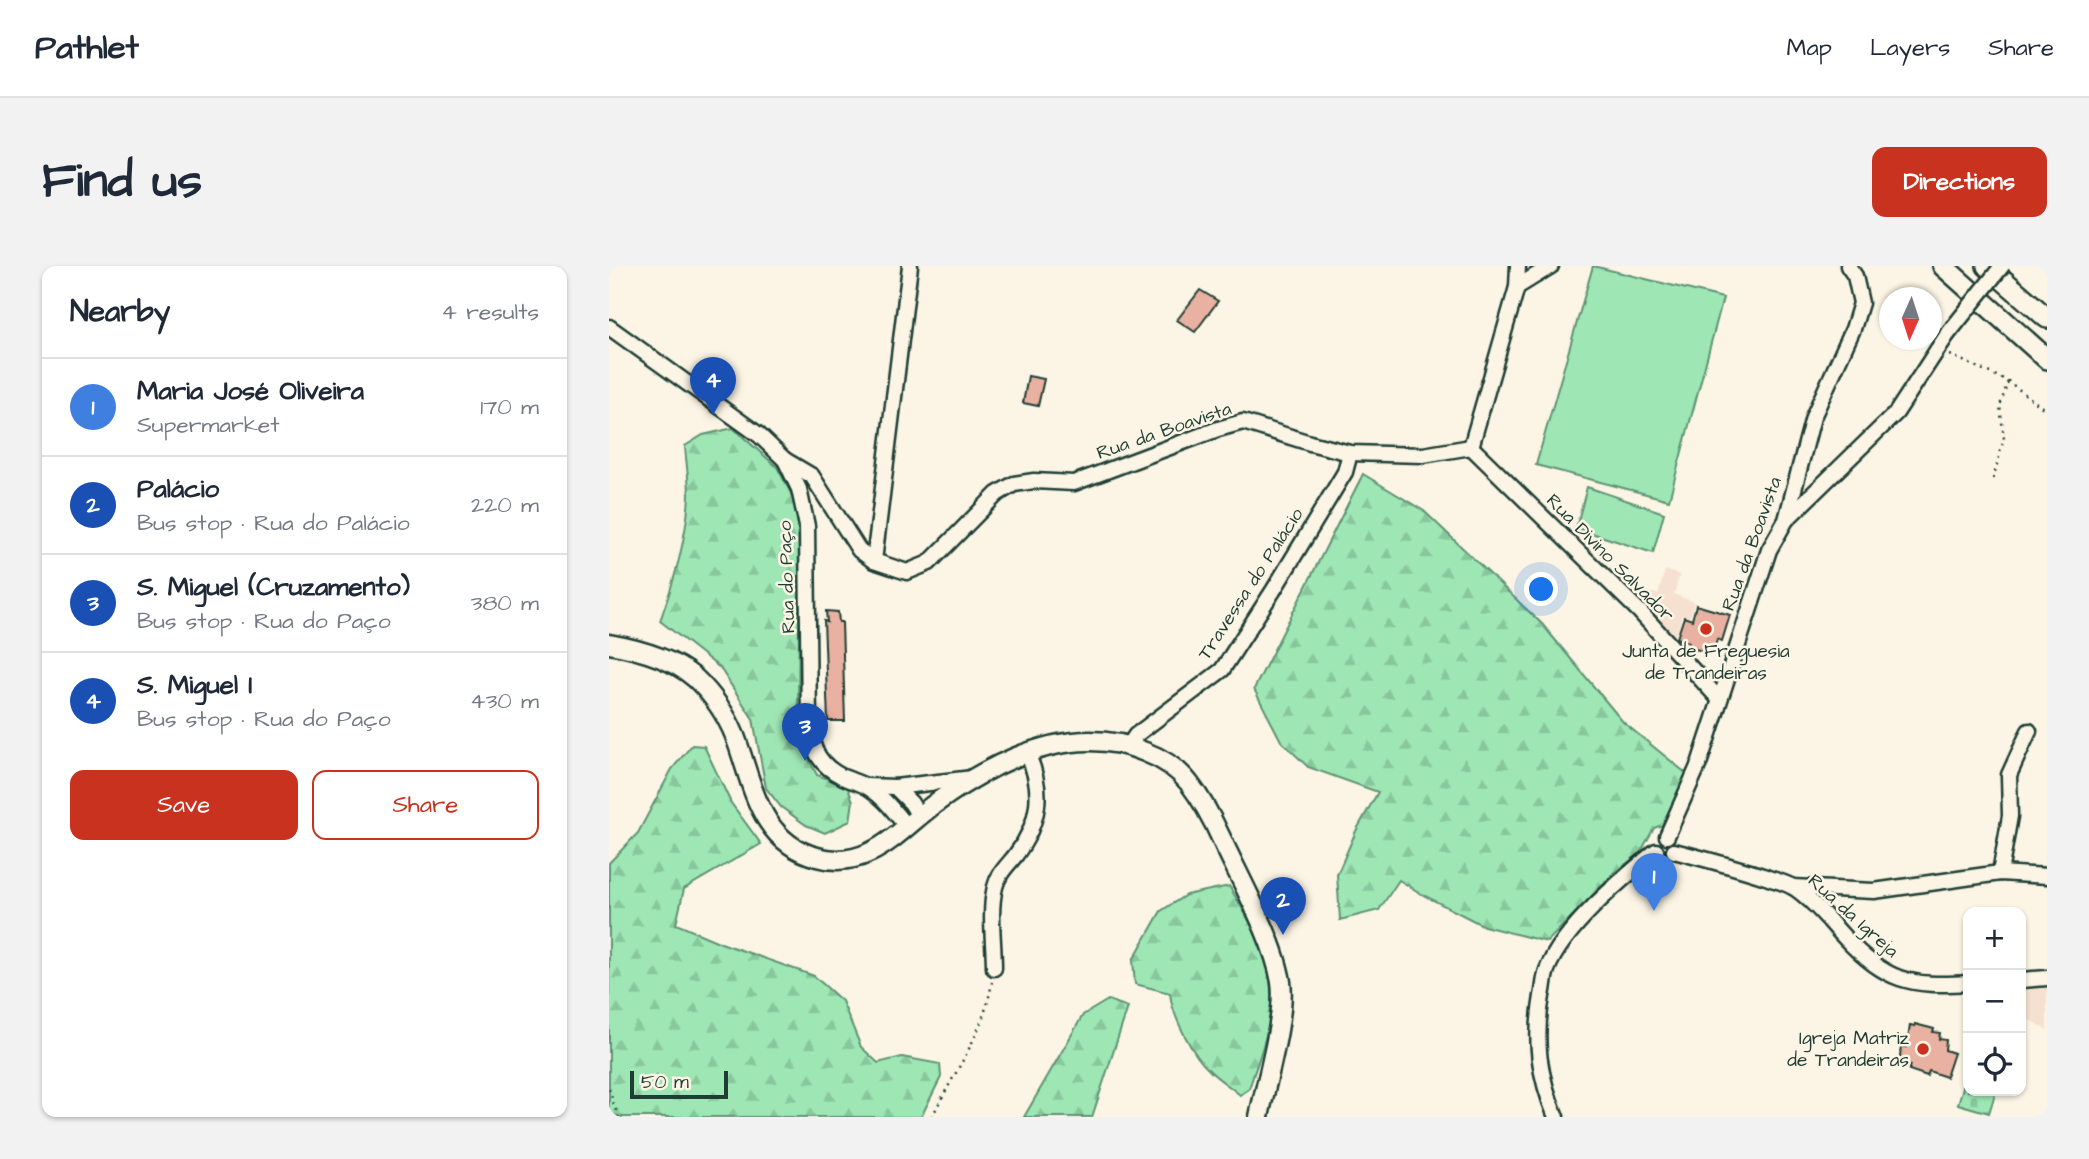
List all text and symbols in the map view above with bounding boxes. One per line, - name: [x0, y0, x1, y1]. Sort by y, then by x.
- text: Pathlet: [35, 25, 139, 71]
- text: Map: [1787, 31, 1832, 65]
- text: Layers: [1870, 31, 1950, 65]
- text: Share: [1988, 31, 2054, 65]
- button: Directions: [1872, 147, 2047, 217]
- text: Find us: [42, 148, 202, 216]
- north arrow: [1879, 287, 1942, 350]
- text: Nearby: [70, 291, 170, 333]
- text: 4 results: [441, 296, 539, 328]
- pin: 4: [690, 357, 736, 415]
- text: Maria José Oliveira: [137, 373, 364, 409]
- text: 1: [92, 391, 94, 423]
- text: 170 m: [480, 391, 539, 423]
- street label: Rua da Boavista: [1093, 395, 1235, 467]
- text: Supermarket: [137, 409, 280, 441]
- text: Palácio: [137, 471, 219, 507]
- street label: Rua da Boavista: [1715, 473, 1789, 615]
- street label: Rua Divino Salvador: [1540, 488, 1681, 629]
- text: 2: [86, 489, 100, 521]
- text: 220 m: [471, 489, 539, 521]
- street label: Travessa do Palácio: [1192, 502, 1311, 665]
- text: Bus stop · Rua do Palácio: [137, 507, 410, 539]
- street label: Rua do Paço: [772, 520, 802, 634]
- text: S. Miguel (Cruzamento): [137, 569, 410, 605]
- your location: [1524, 572, 1558, 606]
- text: 3: [87, 587, 99, 619]
- text: 380 m: [471, 587, 539, 619]
- text: Bus stop · Rua do Paço: [137, 605, 391, 637]
- marker: Junta de Freguesia de Trandeiras: [1698, 621, 1714, 637]
- place label: Junta de Freguesia de Trandeiras: [1622, 638, 1790, 687]
- text: S. Miguel I: [137, 667, 252, 703]
- text: 4: [85, 685, 101, 717]
- text: 430 m: [470, 685, 539, 717]
- text: Bus stop · Rua do Paço: [137, 703, 391, 735]
- pin: 3: [782, 703, 828, 761]
- button: Save: [70, 770, 298, 840]
- button: Share: [312, 770, 539, 840]
- pin: 1: [1631, 853, 1677, 911]
- street label: Rua da Igreja: [1801, 868, 1905, 965]
- pin: 2: [1260, 877, 1306, 935]
- map controls: [1963, 907, 2026, 1096]
- button: +: [1963, 907, 2026, 970]
- button: −: [1963, 970, 2026, 1033]
- place label: Igreja Matriz de Trandeiras: [1787, 1025, 1910, 1074]
- button: locate: [1963, 1033, 2026, 1096]
- marker: Igreja Matriz de Trandeiras: [1915, 1041, 1931, 1057]
- scale bar: [630, 1068, 728, 1100]
- text: 50 m: [641, 1069, 689, 1096]

